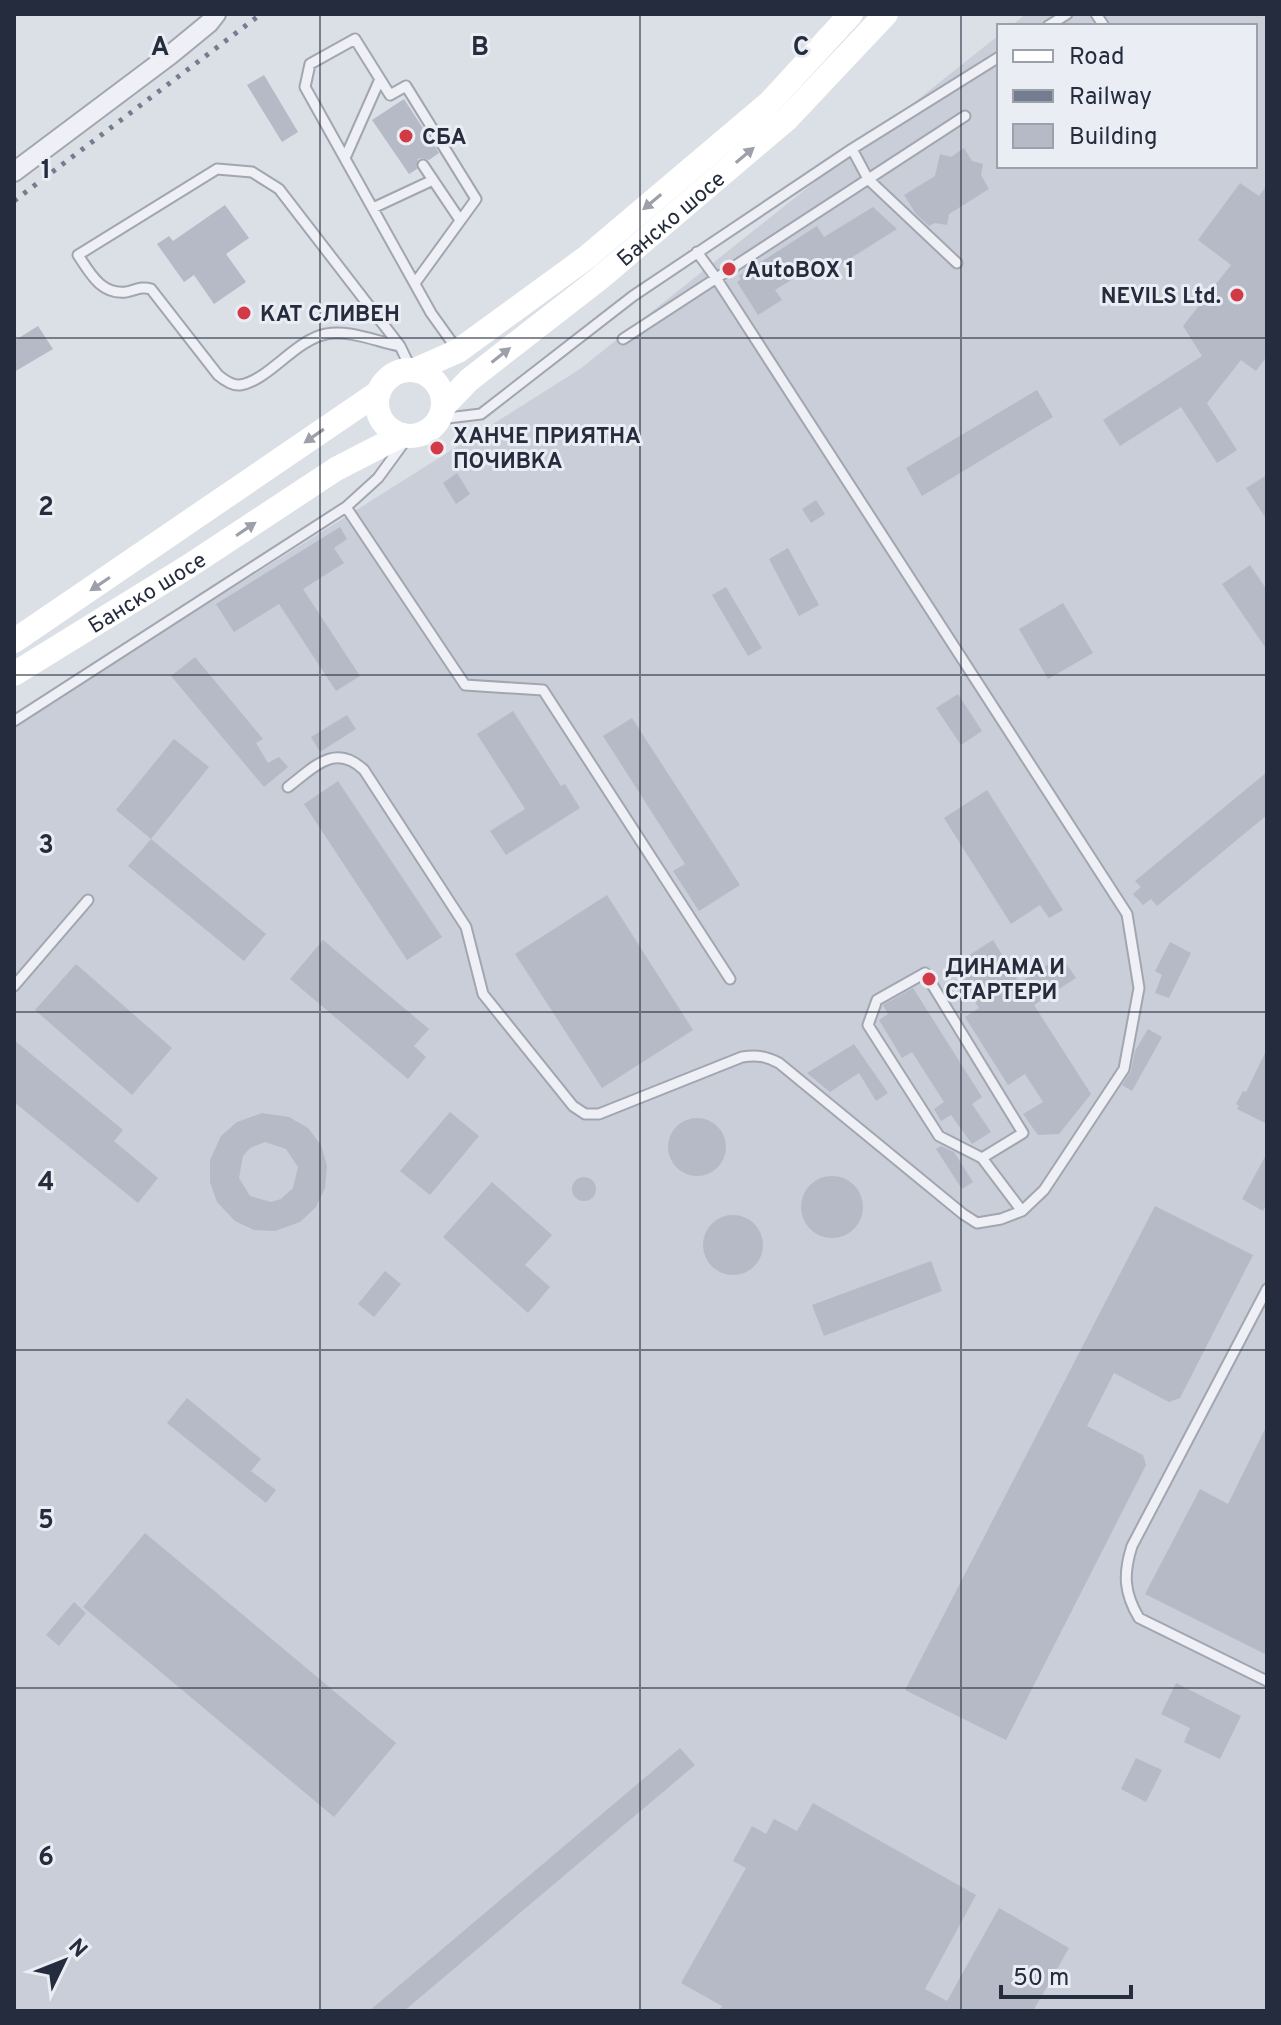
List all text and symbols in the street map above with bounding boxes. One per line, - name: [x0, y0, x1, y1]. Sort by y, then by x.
- legend: [997, 24, 1257, 168]
- text: A: [151, 32, 169, 65]
- text: B: [471, 32, 489, 65]
- text: C: [793, 32, 809, 65]
- text: Road: [1069, 43, 1125, 73]
- text: Railway: [1069, 83, 1152, 113]
- text: Building: [1069, 123, 1158, 153]
- place label: СБА: [422, 125, 467, 152]
- marker: СБА: [397, 127, 415, 145]
- one-way arrow: [735, 147, 755, 164]
- text: 1: [41, 155, 51, 188]
- street label: Банско шосе: [612, 166, 732, 274]
- one-way arrow: [642, 193, 662, 210]
- place label: AutoBOX 1: [745, 258, 855, 285]
- marker: AutoBOX 1: [720, 260, 738, 278]
- place label: NEVILS Ltd.: [1101, 284, 1221, 311]
- marker: NEVILS Ltd.: [1228, 286, 1246, 304]
- place label: КАТ СЛИВЕН: [260, 302, 400, 329]
- marker: КАТ СЛИВЕН: [235, 304, 253, 322]
- one-way arrow: [490, 347, 511, 363]
- place label: ХАНЧЕ ПРИЯТНА ПОЧИВКА: [453, 424, 641, 476]
- one-way arrow: [304, 428, 325, 443]
- marker: ХАНЧЕ ПРИЯТНА ПОЧИВКА: [428, 439, 446, 457]
- text: 2: [38, 492, 54, 525]
- one-way arrow: [236, 521, 257, 536]
- street label: Банско шосе: [84, 547, 212, 641]
- one-way arrow: [89, 576, 111, 590]
- text: 3: [38, 830, 54, 863]
- place label: ДИНАМА И СТАРТЕРИ: [945, 955, 1065, 1007]
- marker: ДИНАМА И СТАРТЕРИ: [920, 970, 938, 988]
- text: 4: [38, 1167, 54, 1200]
- text: 5: [38, 1505, 54, 1538]
- text: 6: [38, 1842, 54, 1875]
- north arrow: [24, 1921, 104, 2001]
- text: N: [62, 1934, 92, 1964]
- scale bar: [1001, 1949, 1131, 1999]
- text: 50 m: [1013, 1964, 1069, 1994]

